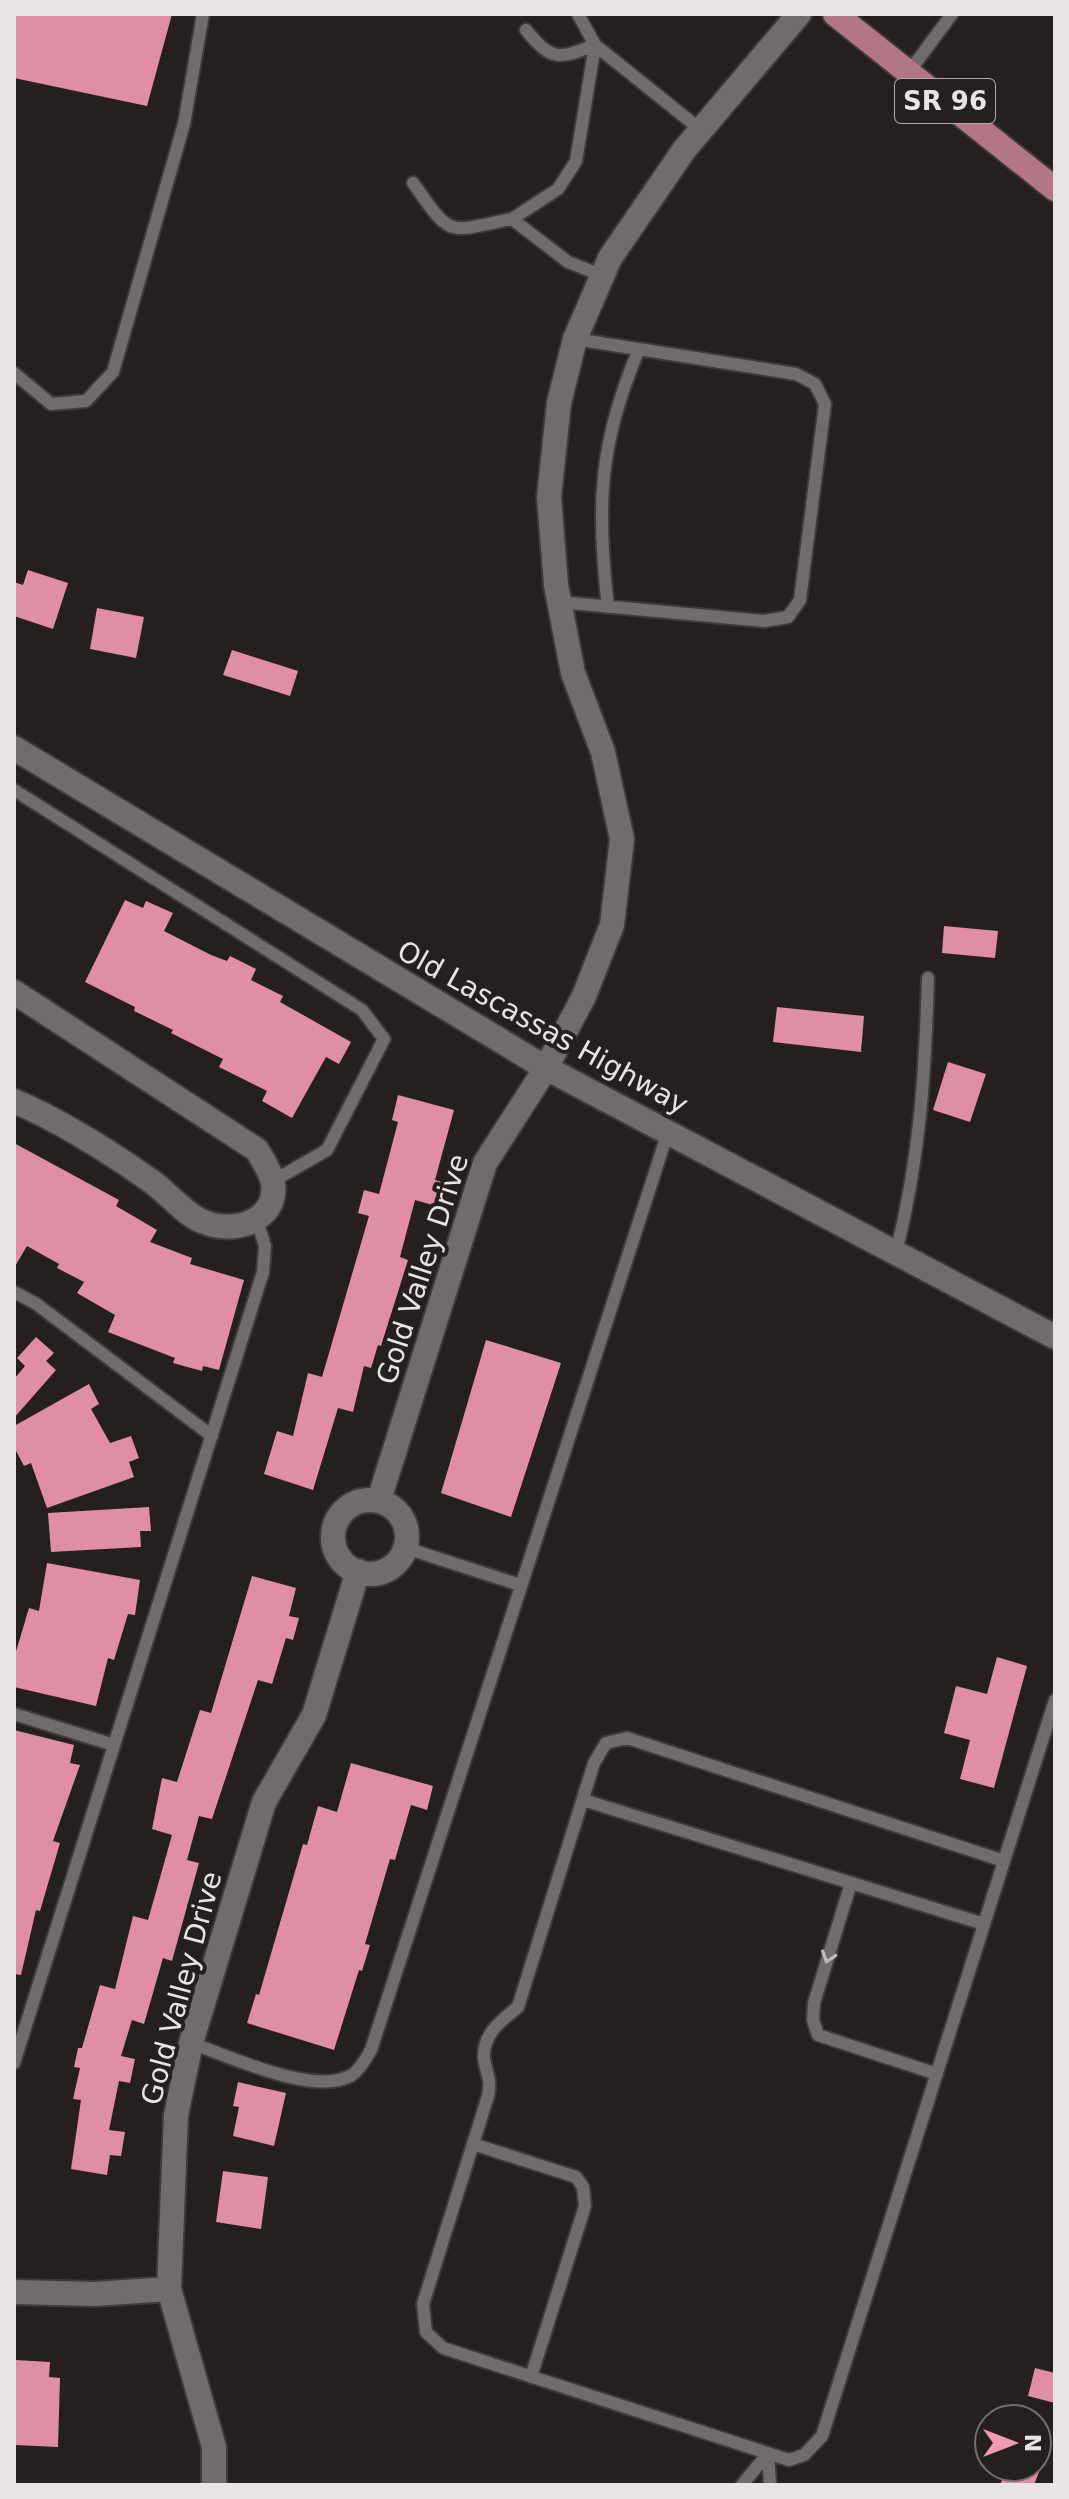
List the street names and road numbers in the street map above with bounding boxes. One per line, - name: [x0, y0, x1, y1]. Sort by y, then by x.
- road number: SR 96: [895, 79, 995, 123]
- street label: Old Lascassas Highway: [392, 934, 694, 1121]
- street label: Gold Valley Drive: [370, 1150, 475, 1389]
- street label: Gold Valley Drive: [134, 1868, 229, 2108]

